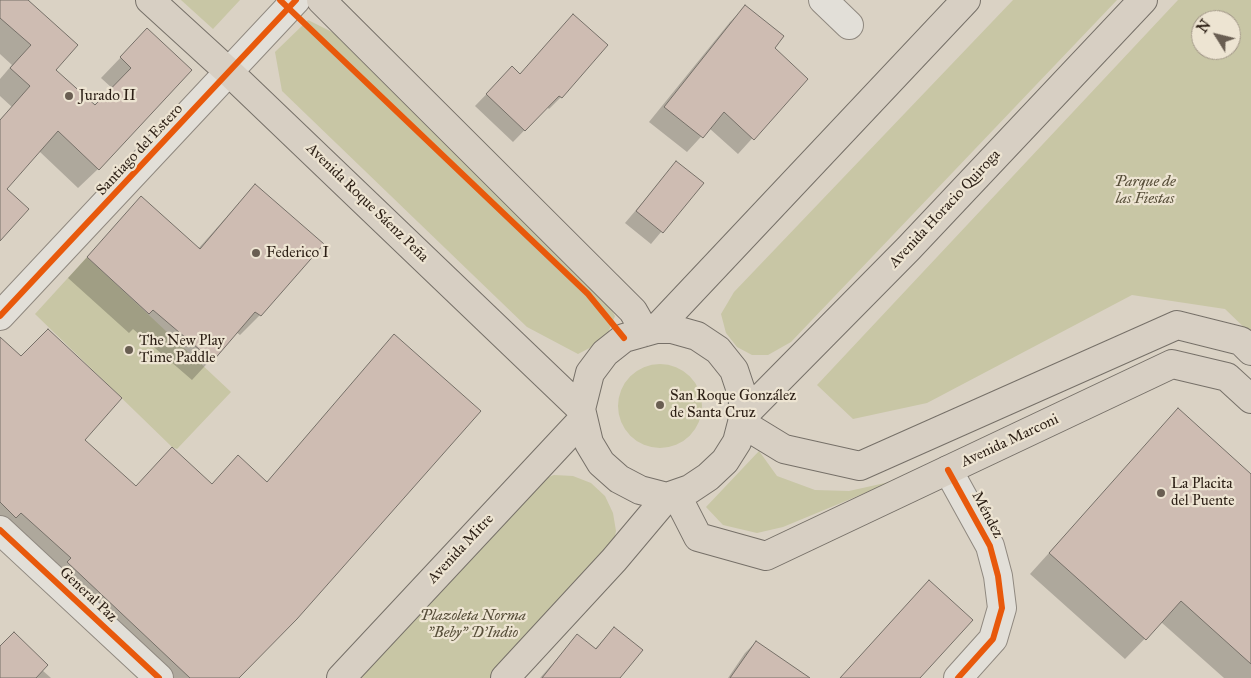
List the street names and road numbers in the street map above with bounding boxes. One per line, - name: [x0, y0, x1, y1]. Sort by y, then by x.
- street label: Santiago del Estero: [93, 100, 187, 200]
- street label: Avenida Roque Sáenz Peña: [302, 140, 432, 266]
- street label: Avenida Horacio Quiroga: [886, 146, 1004, 272]
- street label: Avenida Marconi: [958, 411, 1062, 471]
- street label: Méndez: [967, 489, 1007, 541]
- street label: Avenida Mitre: [424, 510, 498, 588]
- street label: General Paz: [55, 564, 121, 626]

